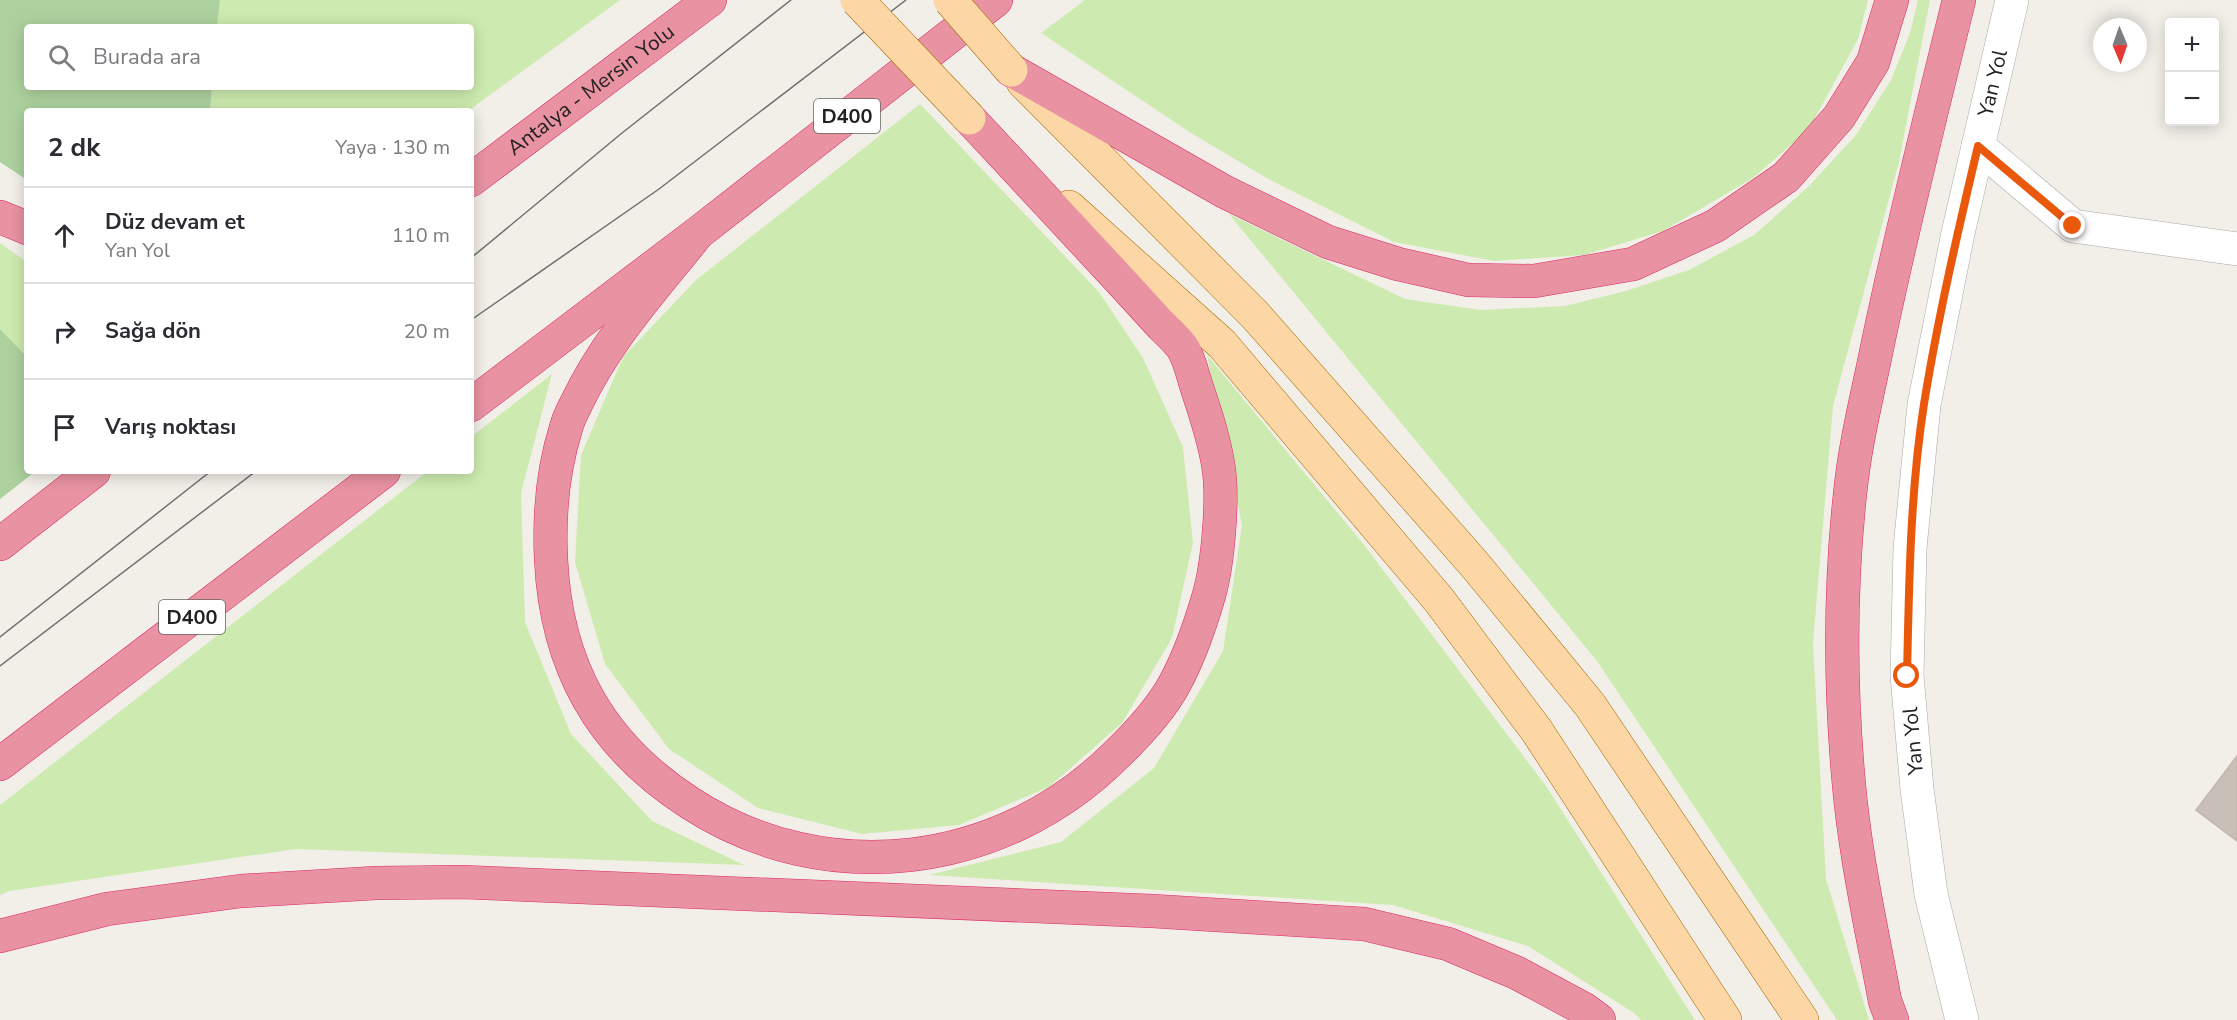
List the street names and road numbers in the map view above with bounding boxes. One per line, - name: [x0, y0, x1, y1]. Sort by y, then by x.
- street label: Antalya - Mersin Yolu: [501, 18, 680, 162]
- street label: Yan Yol: [1971, 46, 2014, 120]
- road number: D400: [814, 99, 880, 133]
- road number: D400: [159, 600, 225, 634]
- street label: Yan Yol: [1896, 705, 1930, 777]

